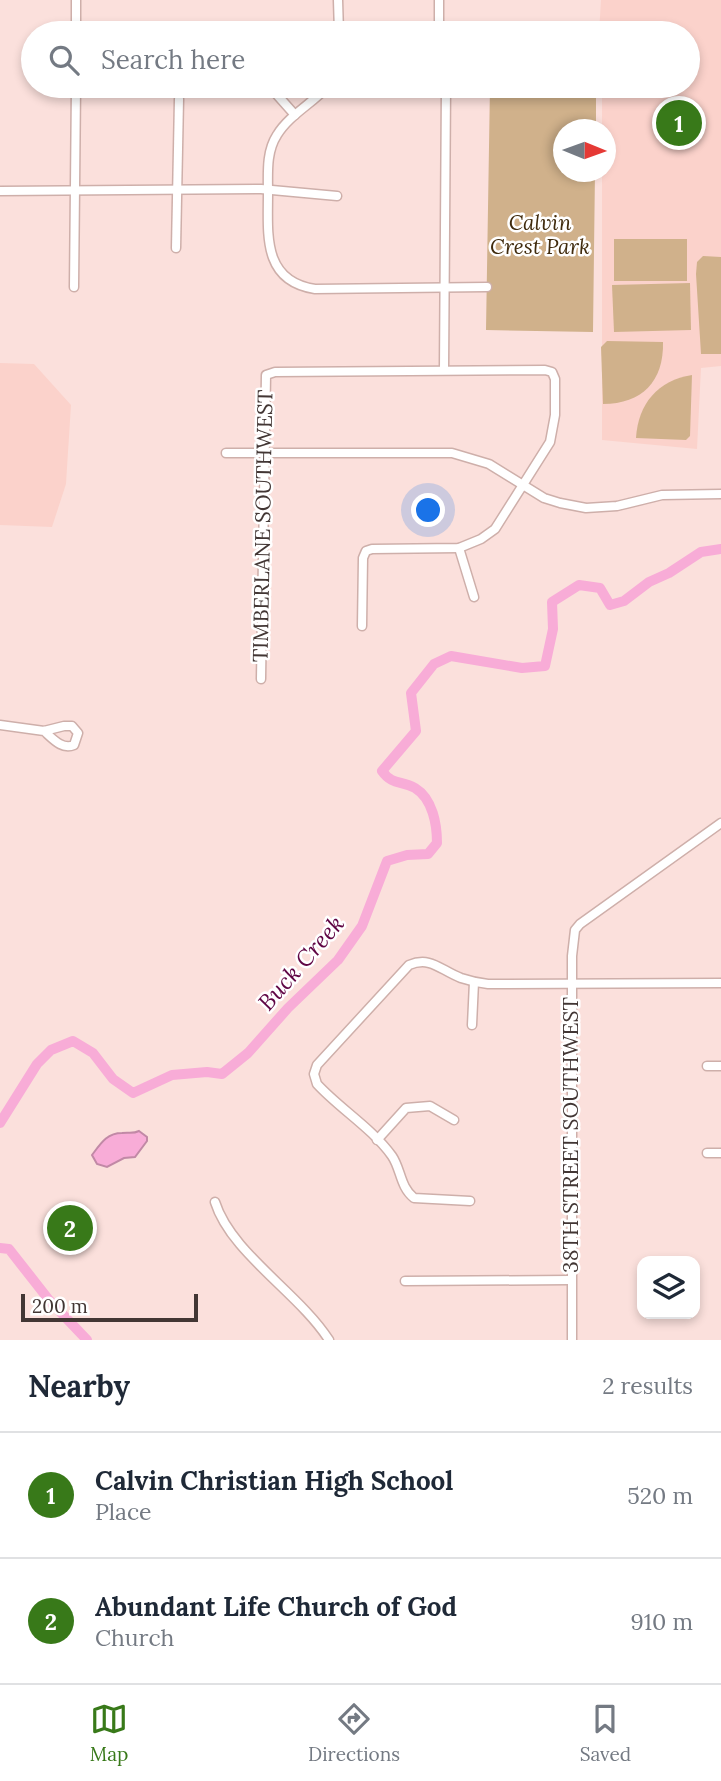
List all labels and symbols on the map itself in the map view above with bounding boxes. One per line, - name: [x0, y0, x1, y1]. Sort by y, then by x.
- pin: 1: [656, 97, 702, 149]
- north arrow: [553, 119, 616, 182]
- park label: Calvin Crest Park: [490, 209, 590, 260]
- street label: TIMBERLANE SOUTHWEST: [247, 390, 278, 662]
- your location: [411, 493, 445, 527]
- water label: Buck Creek: [251, 909, 350, 1016]
- street label: 38TH STREET SOUTHWEST: [557, 997, 584, 1273]
- pin: 2: [47, 1202, 93, 1254]
- scale bar: [21, 1291, 198, 1323]

